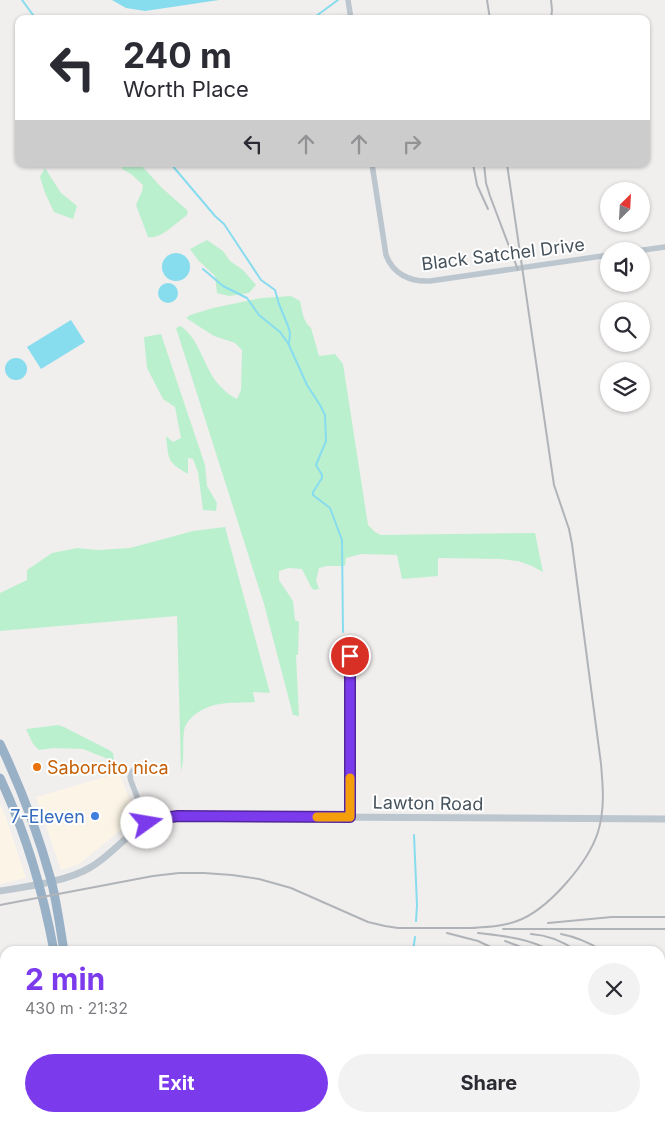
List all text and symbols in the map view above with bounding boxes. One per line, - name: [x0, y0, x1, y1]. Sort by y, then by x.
- text: 240 m: [123, 34, 232, 76]
- icon: left: [40, 35, 105, 100]
- text: Worth Place: [123, 76, 249, 102]
- icon: left: [239, 130, 267, 158]
- icon: ahead: [292, 130, 320, 158]
- icon: ahead: [345, 130, 373, 158]
- icon: right: [398, 130, 426, 158]
- north arrow: [600, 182, 650, 232]
- map controls: [600, 182, 650, 412]
- street label: Black Satchel Drive: [420, 234, 586, 274]
- button: sound: [600, 242, 650, 292]
- button: search: [600, 302, 650, 352]
- button: layers: [600, 362, 650, 412]
- pin: [329, 635, 371, 677]
- icon: arrive: [336, 642, 364, 670]
- place label: Saborcito nica: [47, 757, 169, 778]
- marker: Saborcito nica: [31, 761, 43, 773]
- street label: Lawton Road: [373, 792, 483, 814]
- position arrow: [120, 796, 172, 848]
- place label: 7-Eleven: [10, 806, 85, 827]
- marker: 7-Eleven: [89, 810, 101, 822]
- text: 2 min: [25, 961, 105, 997]
- button: close: [588, 963, 640, 1015]
- text: 430 m · 21:32: [25, 998, 128, 1018]
- button: Exit: [25, 1054, 328, 1112]
- button: Share: [338, 1054, 640, 1112]

